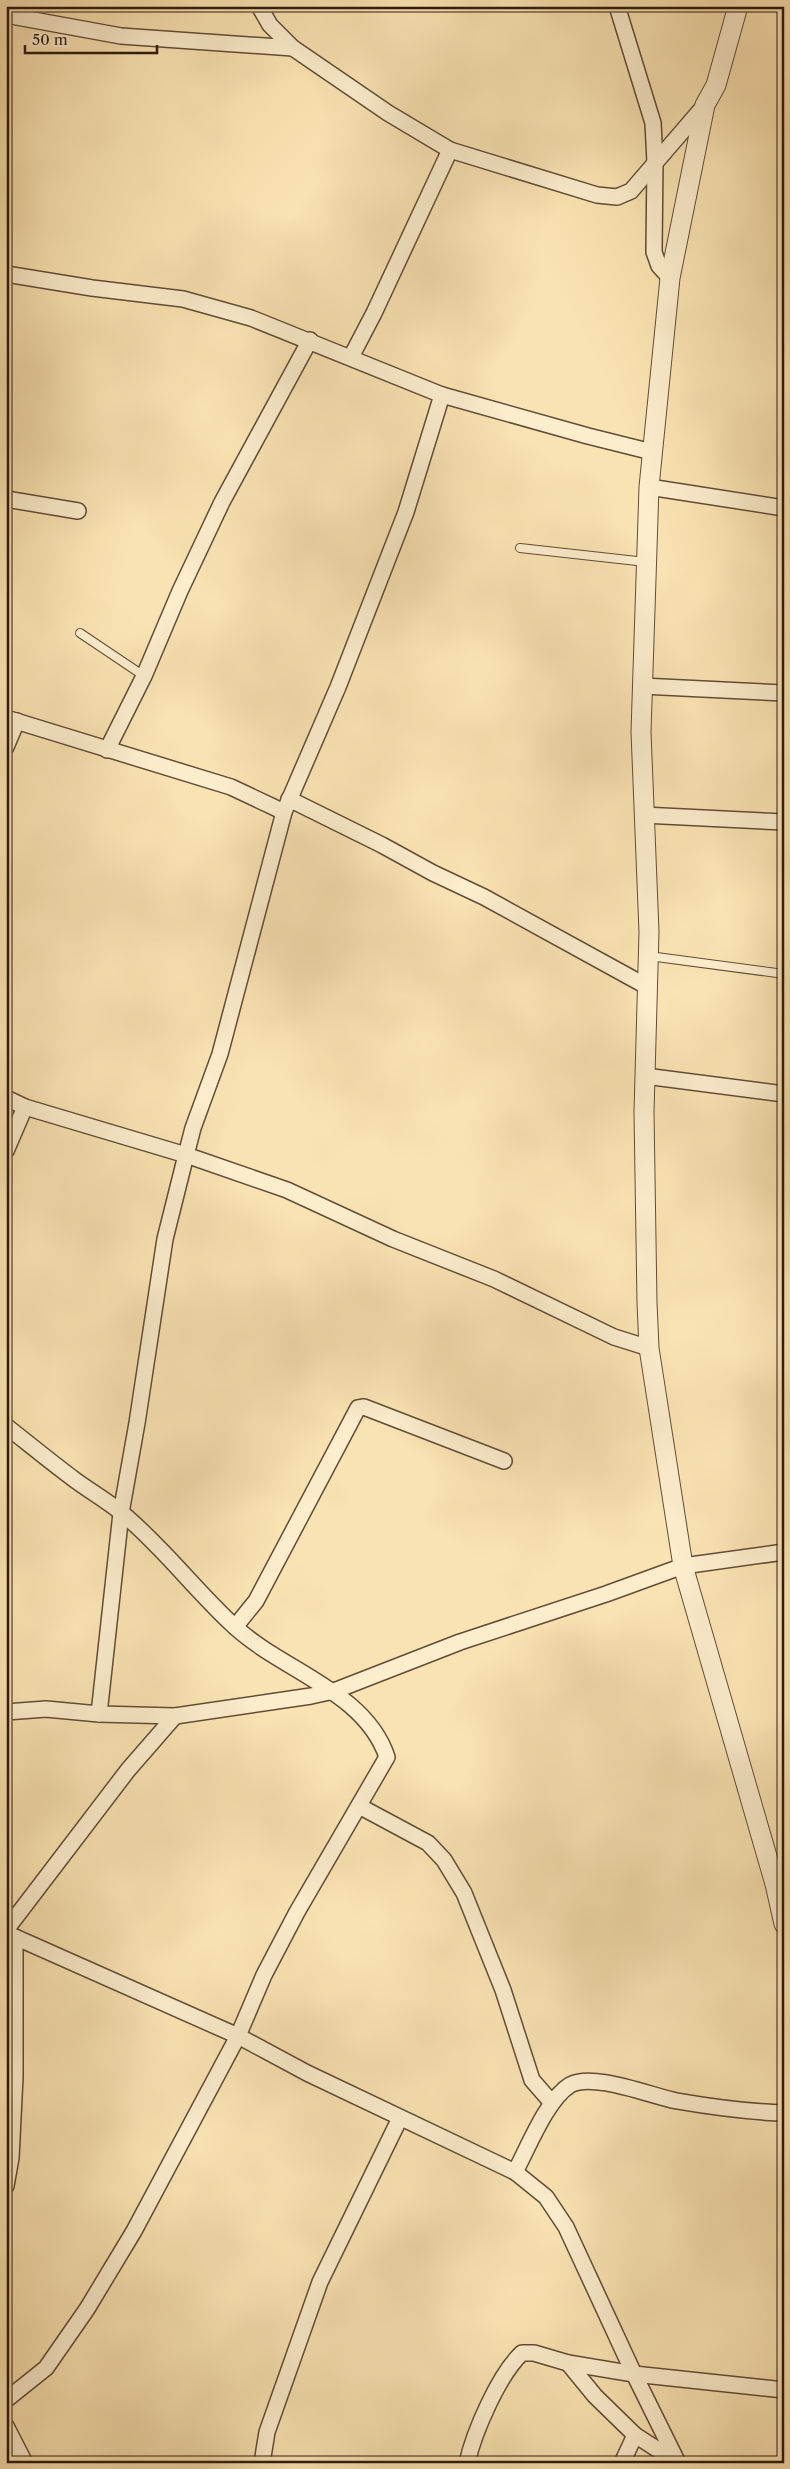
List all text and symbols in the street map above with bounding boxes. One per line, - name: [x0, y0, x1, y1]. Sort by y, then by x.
- scale bar: [25, 22, 158, 54]
- text: 50 m: [32, 30, 68, 49]

